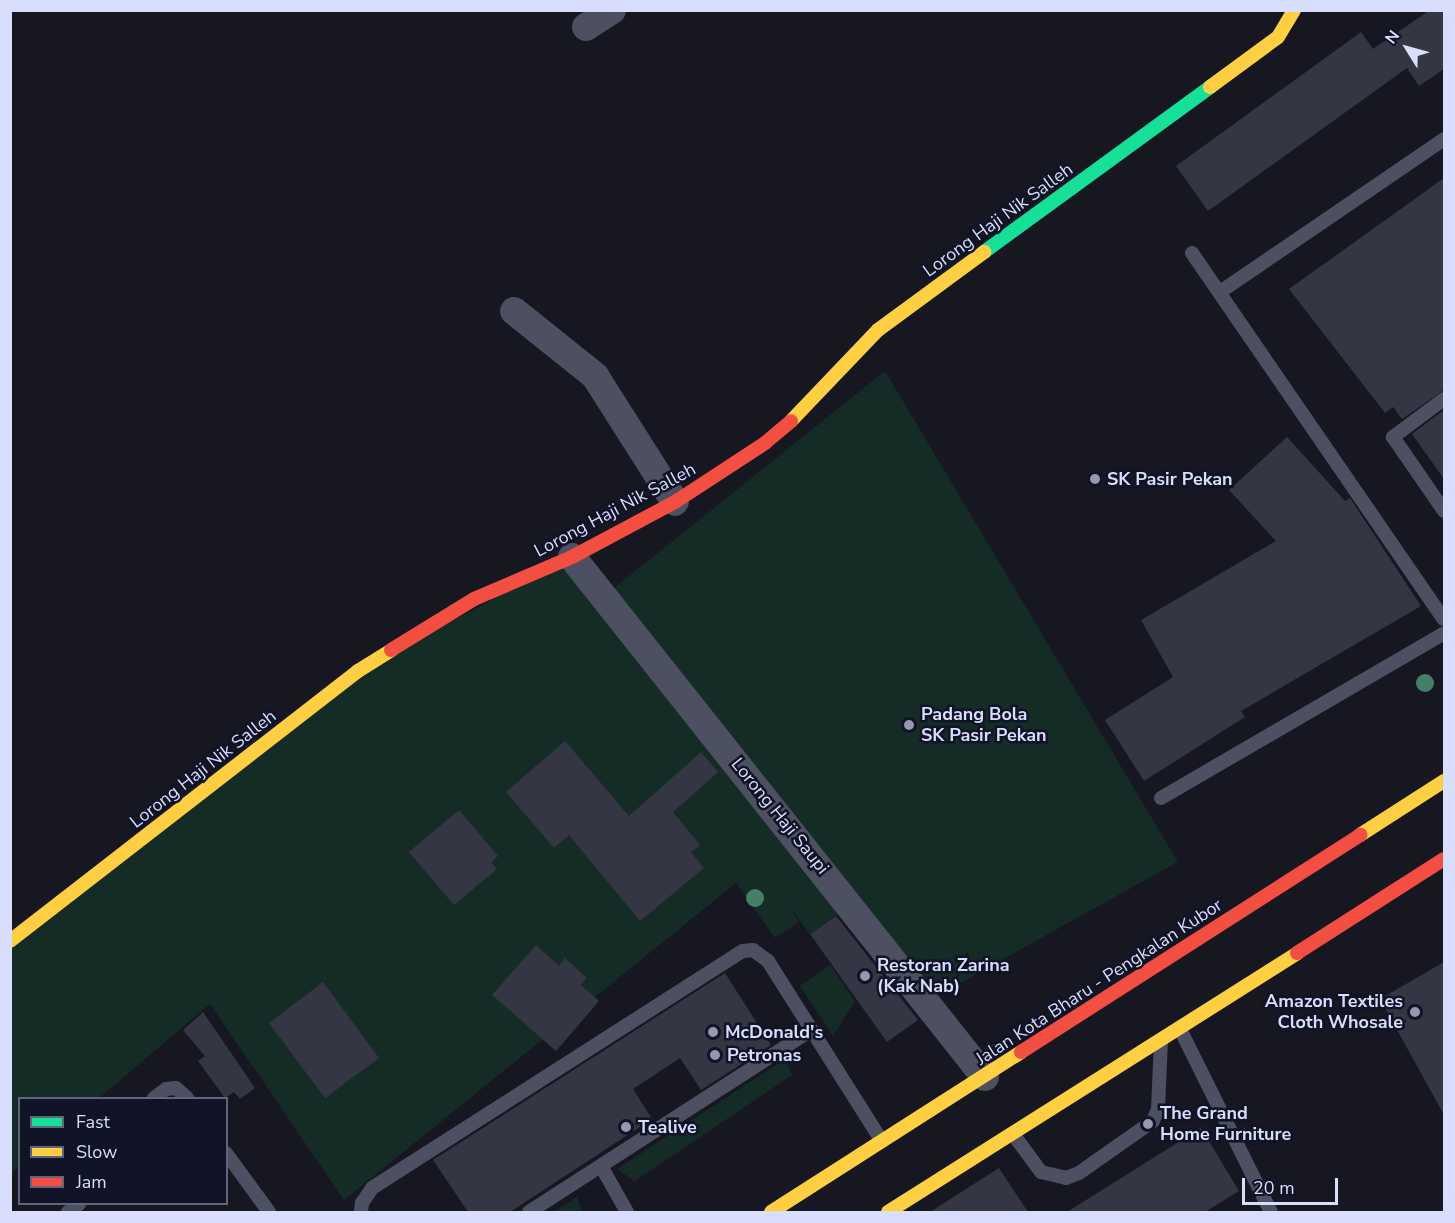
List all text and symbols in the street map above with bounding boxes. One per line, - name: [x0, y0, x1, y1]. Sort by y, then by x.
- north arrow: [1377, 18, 1437, 78]
- text: N: [1380, 26, 1405, 49]
- street label: Lorong Haji Nik Salleh: [919, 158, 1077, 282]
- street label: Lorong Haji Nik Salleh: [531, 458, 699, 562]
- place label: SK Pasir Pekan: [1107, 468, 1233, 490]
- marker: SK Pasir Pekan: [1088, 472, 1102, 486]
- place label: Padang Bola SK Pasir Pekan: [921, 704, 1047, 746]
- street label: Lorong Haji Nik Salleh: [126, 705, 280, 833]
- marker: Padang Bola SK Pasir Pekan: [902, 718, 916, 732]
- street label: Lorong Haji Saupi: [727, 754, 833, 878]
- street label: Jalan Kota Bharu - Pengkalan Kubor: [972, 894, 1226, 1070]
- place label: Restoran Zarina (Kak Nab): [877, 955, 1010, 998]
- marker: Restoran Zarina (Kak Nab): [858, 969, 872, 983]
- place label: Amazon Textiles Cloth Whosale: [1265, 991, 1403, 1034]
- marker: Amazon Textiles Cloth Whosale: [1408, 1005, 1422, 1019]
- place label: McDonald's: [725, 1021, 823, 1043]
- marker: McDonald's: [706, 1025, 720, 1039]
- place label: Petronas: [727, 1044, 801, 1066]
- marker: Petronas: [708, 1048, 722, 1062]
- legend: [18, 1097, 228, 1205]
- place label: The Grand Home Furniture: [1160, 1103, 1291, 1146]
- text: Fast: [76, 1110, 110, 1134]
- place label: Tealive: [638, 1116, 697, 1138]
- marker: The Grand Home Furniture: [1141, 1117, 1155, 1131]
- marker: Tealive: [619, 1120, 633, 1134]
- text: Slow: [76, 1140, 117, 1164]
- scale bar: [1245, 1166, 1341, 1204]
- text: Jam: [76, 1170, 107, 1194]
- text: 20 m: [1253, 1176, 1295, 1200]

